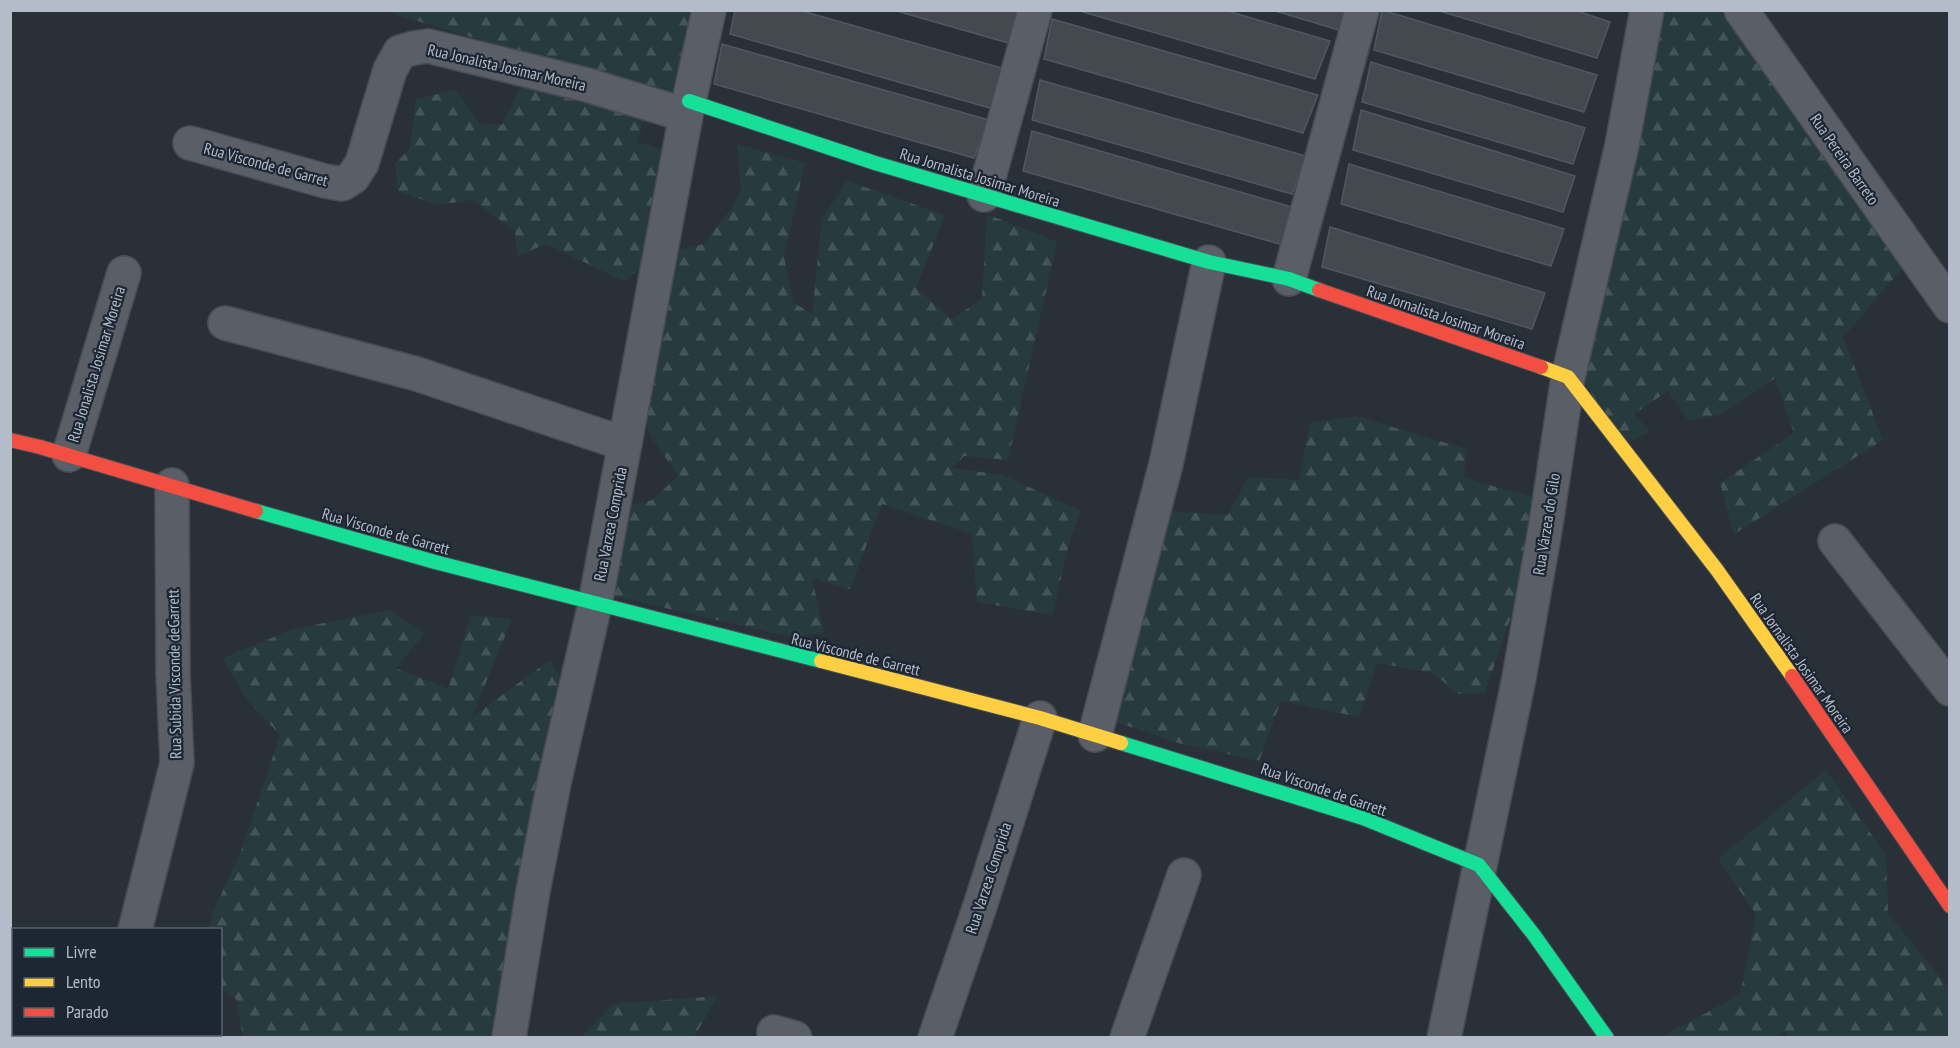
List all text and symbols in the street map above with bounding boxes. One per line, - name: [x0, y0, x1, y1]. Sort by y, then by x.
- street label: Rua Jonalista Josimar Moreira: [426, 39, 588, 95]
- street label: Rua Pereira Barreto: [1806, 109, 1884, 209]
- street label: Rua Visconde de Garret: [202, 138, 331, 190]
- street label: Rua Jornalista Josimar Moreira: [898, 143, 1062, 211]
- street label: Rua Jornalista Josimar Moreira: [1364, 280, 1528, 354]
- street label: Rua Jonalista Josimar Moreira: [63, 284, 129, 444]
- street label: Rua Varzea Comprida: [589, 465, 631, 583]
- street label: Rua Várzea do Gilo: [1528, 472, 1564, 576]
- street label: Rua Visconde de Garrett: [320, 503, 453, 559]
- street label: Rua Subida Visconde deGarrett: [163, 588, 185, 759]
- street label: Rua Jornalista Josimar Moreira: [1746, 589, 1858, 737]
- street label: Rua Visconde de Garrett: [790, 628, 923, 680]
- street label: Rua Visconde de Garrett: [1258, 758, 1390, 820]
- street label: Rua Varzea Comprida: [961, 820, 1015, 936]
- legend: [12, 928, 222, 1036]
- text: Livre: [66, 940, 97, 963]
- text: Lento: [66, 970, 101, 993]
- text: Parado: [66, 1000, 109, 1023]

